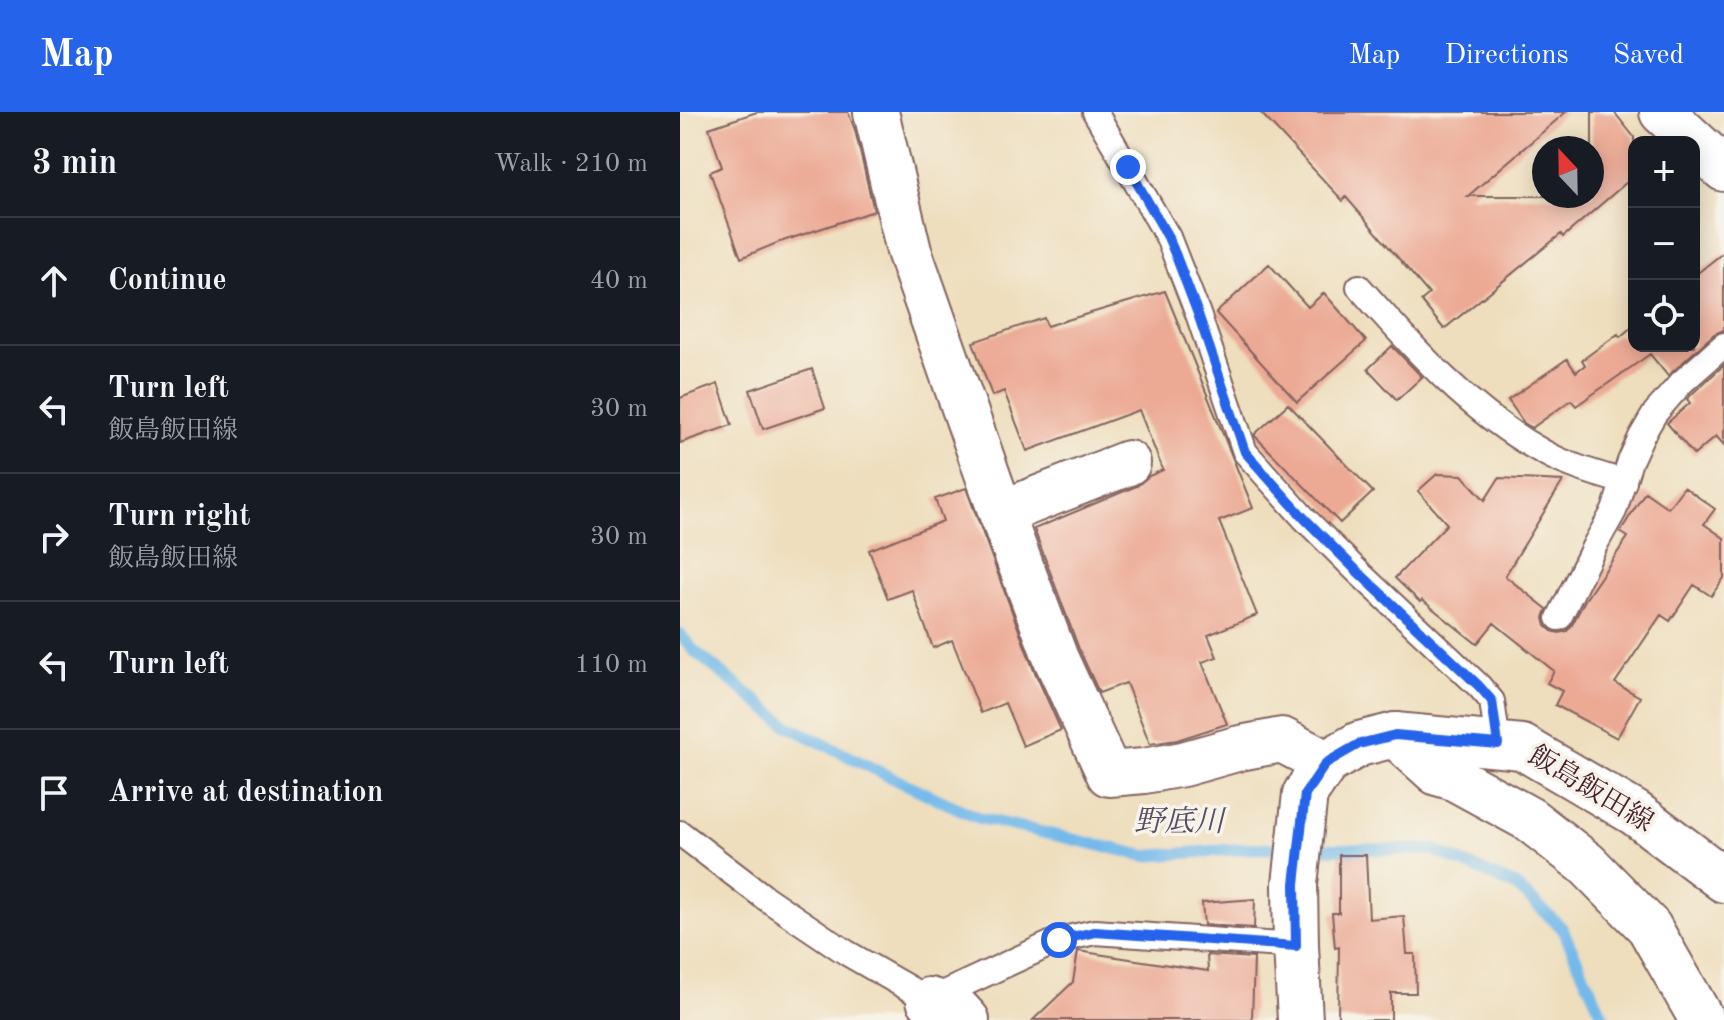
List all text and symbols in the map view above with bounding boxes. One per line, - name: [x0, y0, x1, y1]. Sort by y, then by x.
- text: Map: [40, 37, 114, 75]
- text: Map: [1348, 42, 1400, 70]
- text: Directions: [1444, 42, 1569, 70]
- text: Saved: [1613, 42, 1684, 70]
- north arrow: [1532, 136, 1604, 208]
- map controls: [1628, 136, 1700, 352]
- button: +: [1628, 136, 1700, 208]
- text: 3 min: [32, 147, 117, 181]
- route end: [1110, 149, 1146, 185]
- text: Walk · 210 m: [494, 151, 648, 177]
- button: −: [1628, 208, 1700, 280]
- icon: ahead: [32, 259, 76, 303]
- text: Continue: [108, 266, 227, 296]
- text: 40 m: [590, 268, 648, 294]
- button: locate: [1628, 280, 1700, 352]
- text: Turn left: [108, 374, 229, 404]
- icon: left: [32, 387, 76, 431]
- text: 30 m: [590, 396, 648, 422]
- text: 飯島飯田線: [108, 418, 238, 444]
- text: Turn right: [108, 502, 250, 532]
- icon: right: [32, 515, 76, 559]
- text: 30 m: [590, 524, 648, 550]
- text: 飯島飯田線: [108, 546, 238, 572]
- icon: left: [32, 643, 76, 687]
- text: Turn left: [108, 650, 229, 680]
- text: 110 m: [575, 652, 648, 678]
- street label: 飯島飯田線: [1523, 739, 1659, 838]
- icon: arrive: [32, 771, 76, 815]
- text: Arrive at destination: [108, 778, 383, 808]
- water label: 野底川: [1134, 805, 1227, 838]
- route start: [1041, 922, 1077, 958]

